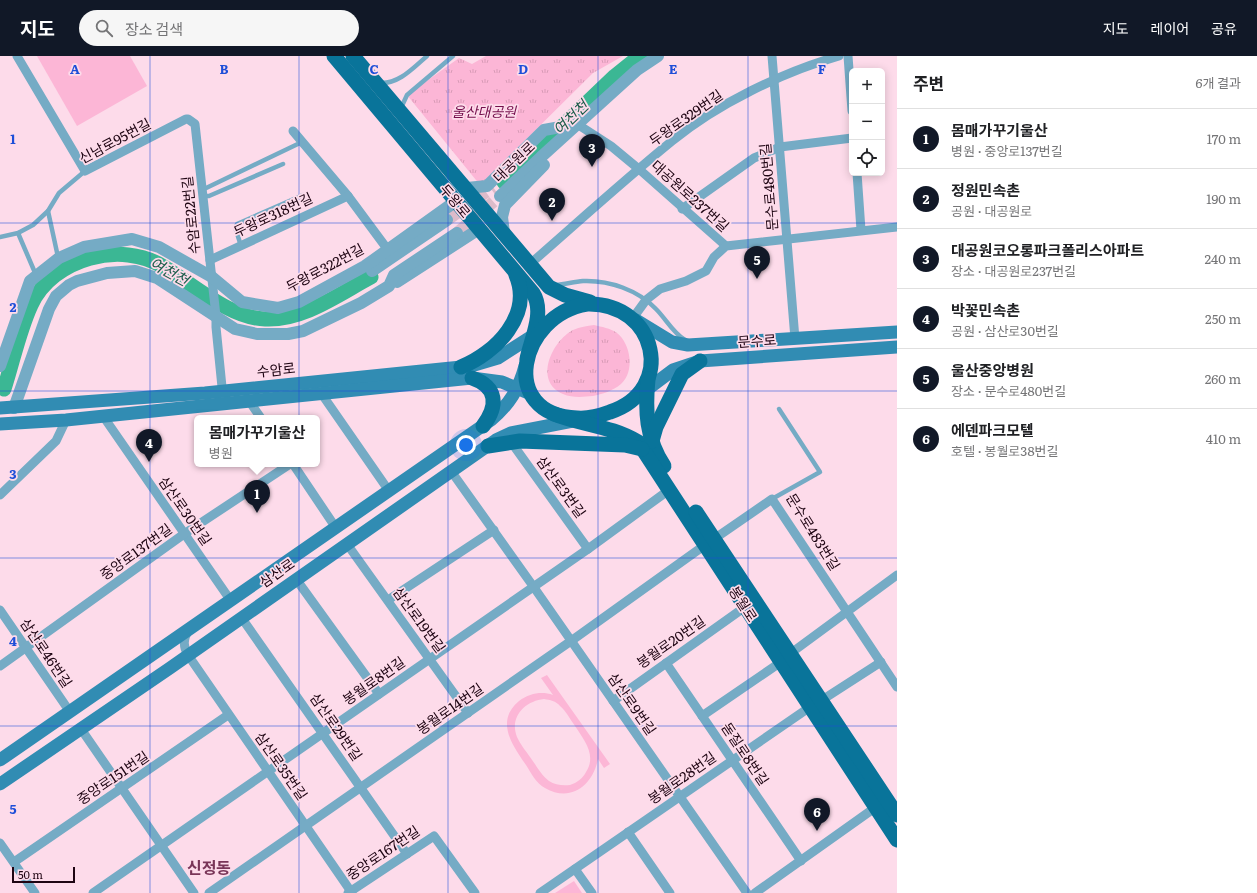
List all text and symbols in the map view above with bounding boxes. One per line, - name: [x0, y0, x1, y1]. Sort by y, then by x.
- search box: [79, 10, 359, 46]
- text: 지도: [20, 14, 55, 42]
- icon: search: [93, 17, 115, 39]
- text: 장소 검색: [125, 17, 183, 40]
- text: 지도: [1103, 18, 1129, 38]
- text: 레이어: [1151, 18, 1189, 38]
- text: 공유: [1211, 18, 1237, 38]
- text: A: [70, 59, 80, 78]
- text: B: [220, 59, 229, 78]
- text: C: [369, 59, 379, 78]
- text: D: [518, 59, 528, 78]
- text: E: [669, 59, 678, 78]
- text: F: [818, 59, 826, 78]
- map controls: [849, 68, 885, 176]
- button: +: [849, 68, 885, 104]
- text: 주변: [913, 70, 944, 95]
- text: 6개 결과: [1196, 73, 1241, 92]
- street label: 두왕로329번길: [644, 84, 726, 150]
- water label: 여천천: [547, 93, 594, 140]
- park label: 울산대공원: [452, 101, 517, 121]
- button: −: [849, 104, 885, 140]
- street label: 신남로95번길: [75, 113, 154, 167]
- text: 몸매가꾸기울산: [951, 118, 1048, 141]
- text: 1: [10, 129, 16, 148]
- text: 1: [923, 129, 929, 148]
- text: 170 m: [1207, 129, 1241, 148]
- pin: 3: [579, 134, 605, 167]
- street label: 대공원로: [488, 136, 539, 186]
- button: locate: [849, 140, 885, 176]
- text: 병원 · 중앙로137번길: [951, 141, 1063, 160]
- street label: 문수로480번길: [754, 142, 782, 232]
- street label: 대공원로237번길: [647, 155, 734, 236]
- street label: 수암로22번길: [176, 175, 204, 255]
- text: 정원민속촌: [951, 178, 1020, 201]
- street label: 두왕로: [436, 179, 476, 222]
- street label: 두왕로318번길: [230, 187, 316, 241]
- pin: 2: [539, 188, 565, 221]
- text: 2: [923, 189, 929, 208]
- text: 190 m: [1206, 189, 1241, 208]
- text: 공원 · 대공원로: [951, 201, 1032, 220]
- street label: 두왕로322번길: [282, 238, 367, 296]
- text: 대공원코오롱파크폴리스아파트: [951, 238, 1144, 261]
- pin: 5: [744, 246, 770, 279]
- text: 3: [922, 249, 930, 268]
- text: 240 m: [1205, 249, 1241, 268]
- water label: 여천천: [146, 251, 195, 292]
- text: 장소 · 대공원로237번길: [951, 261, 1076, 280]
- text: 2: [10, 297, 17, 316]
- text: 박꽃민속촌: [951, 298, 1020, 321]
- text: 4: [922, 309, 930, 328]
- text: 250 m: [1205, 309, 1241, 328]
- text: 공원 · 삼산로30번길: [951, 321, 1059, 340]
- street label: 문수로: [737, 329, 777, 351]
- street label: 수암로: [256, 357, 296, 381]
- text: 울산중앙병원: [951, 358, 1034, 381]
- text: 5: [922, 369, 930, 388]
- text: 260 m: [1205, 369, 1241, 388]
- text: 장소 · 문수로480번길: [951, 381, 1066, 400]
- popup: [194, 415, 320, 467]
- text: 에덴파크모텔: [951, 418, 1034, 441]
- text: 몸매가꾸기울산: [209, 420, 305, 443]
- pin: 4: [136, 429, 162, 462]
- text: 6: [922, 429, 930, 448]
- text: 410 m: [1206, 429, 1241, 448]
- your location: [456, 435, 476, 455]
- text: 호텔 · 봉월로38번길: [951, 441, 1058, 460]
- text: 병원: [209, 443, 233, 462]
- street label: 삼산로3번길: [533, 451, 591, 521]
- text: 3: [9, 464, 17, 483]
- street label: 삼산로30번길: [155, 472, 217, 549]
- pin: 1: [244, 480, 270, 513]
- street label: 문수로483번길: [782, 489, 845, 574]
- street label: 중앙로137번길: [95, 518, 175, 584]
- street label: 삼산로: [255, 553, 298, 591]
- street label: 삼산로19번길: [389, 582, 451, 657]
- street label: 봉월로: [725, 582, 763, 625]
- street label: 봉월로20번길: [632, 610, 709, 672]
- street label: 삼산로46번길: [16, 614, 77, 691]
- text: 4: [9, 631, 17, 650]
- street label: 봉월로8번길: [338, 651, 409, 709]
- street label: 삼산로9번길: [604, 668, 662, 739]
- street label: 봉월로14번길: [412, 678, 487, 739]
- street label: 삼산로29번길: [306, 688, 368, 764]
- street label: 돋질로8번길: [717, 718, 774, 789]
- street label: 삼산로35번길: [251, 727, 313, 804]
- street label: 중앙로151번길: [72, 746, 152, 809]
- street label: 봉월로28번길: [643, 746, 720, 808]
- pin: 6: [804, 798, 830, 831]
- text: 5: [9, 799, 17, 818]
- street label: 중앙로167번길: [342, 820, 423, 884]
- district label: 신정동: [187, 855, 231, 879]
- scale bar: [12, 865, 75, 884]
- text: 50 m: [18, 866, 43, 882]

